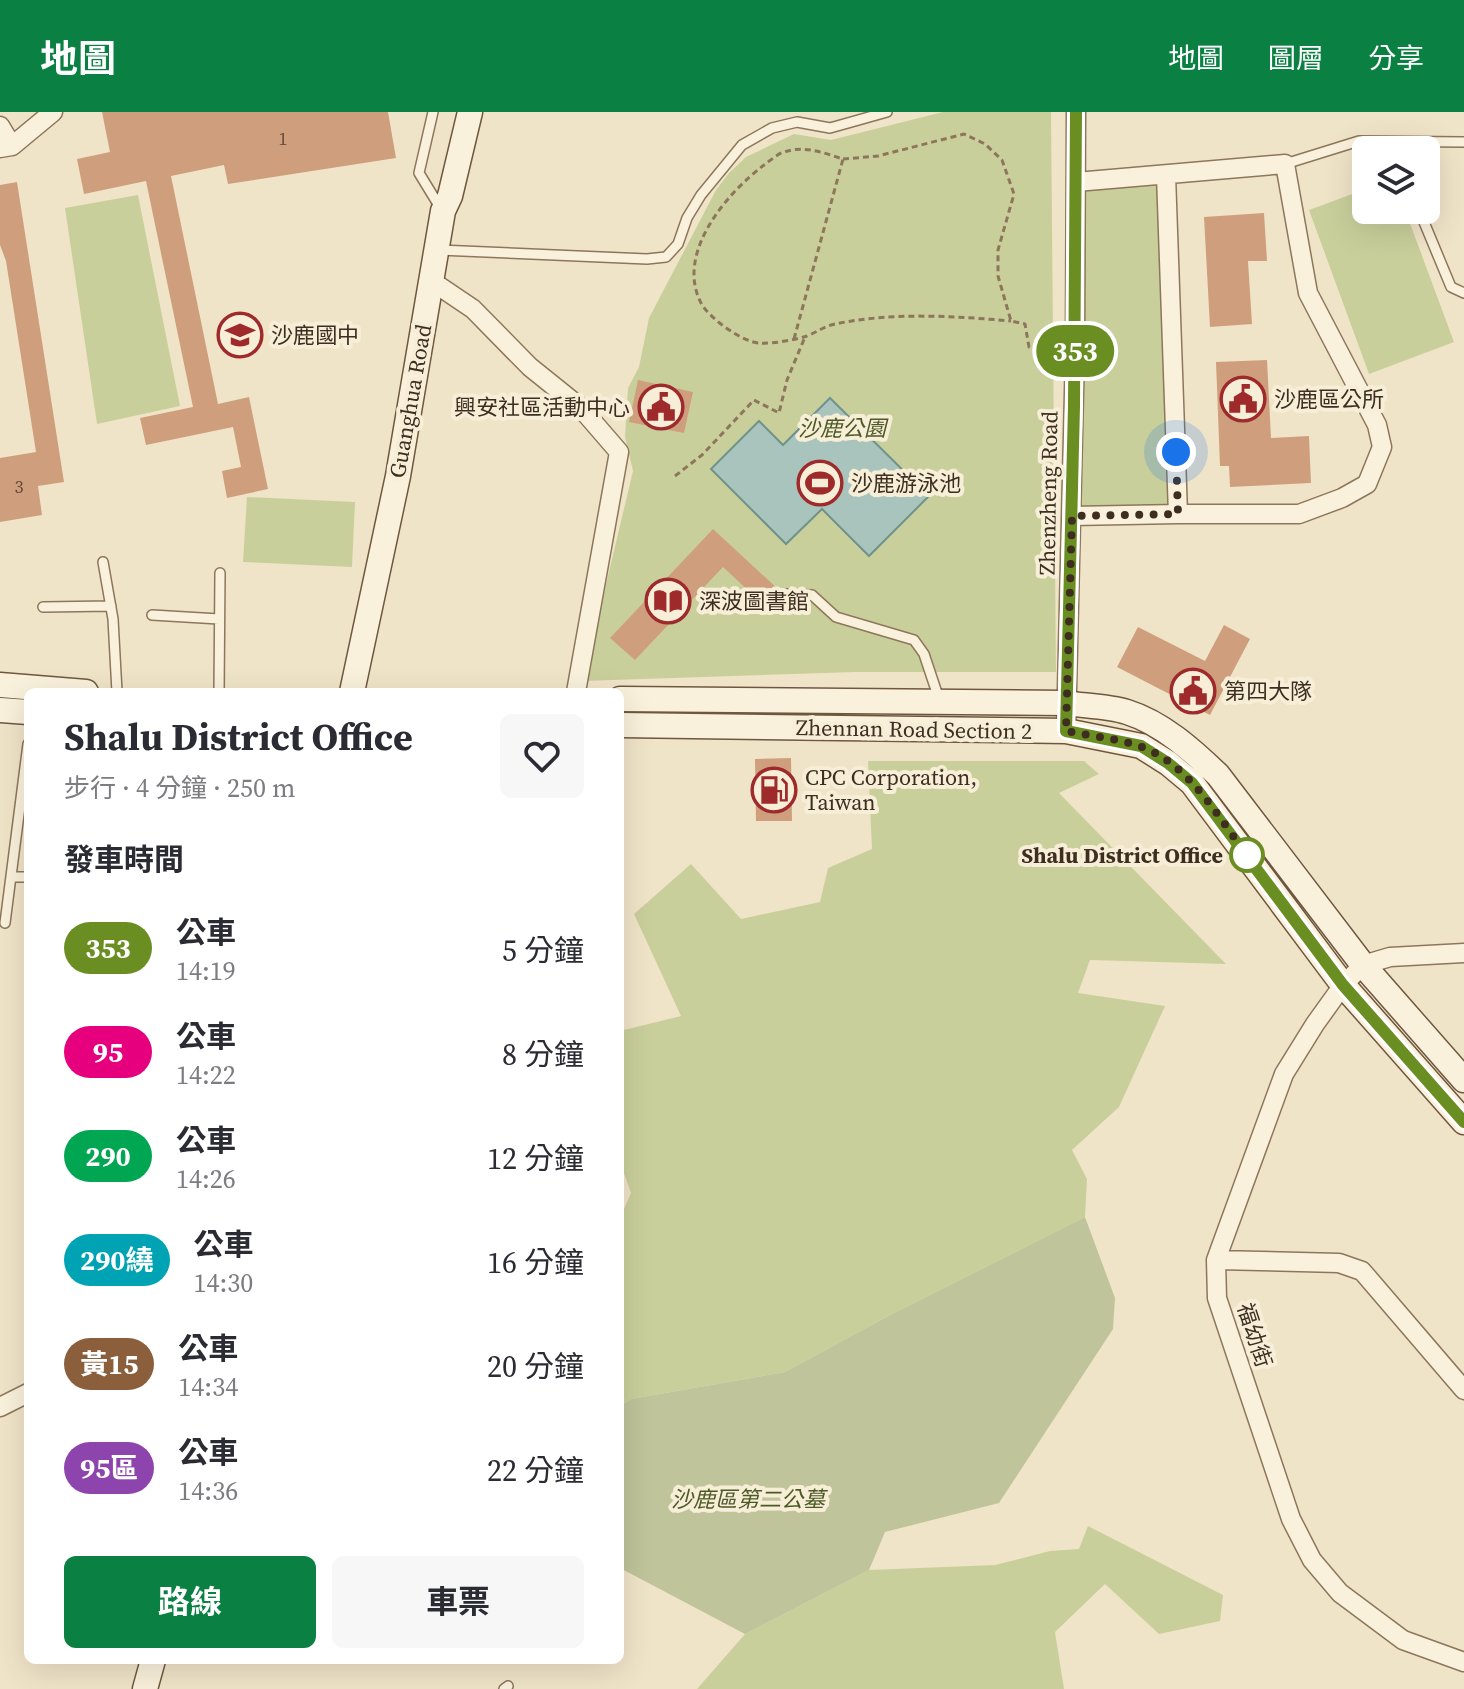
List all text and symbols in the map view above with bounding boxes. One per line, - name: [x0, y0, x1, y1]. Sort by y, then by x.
- text: 地圖: [40, 33, 116, 85]
- text: 地圖: [1168, 39, 1224, 77]
- text: 圖層: [1268, 39, 1324, 77]
- text: 分享: [1368, 39, 1424, 77]
- house number: 1: [279, 126, 288, 151]
- map controls: [1352, 136, 1440, 224]
- button: layers: [1352, 136, 1440, 224]
- school or university icon: 沙鹿國中: [216, 311, 264, 359]
- place label: 沙鹿國中: [271, 320, 359, 350]
- street label: Guanghua Road: [382, 321, 438, 480]
- line badge: 353: [1029, 325, 1121, 377]
- text: 353: [1052, 332, 1098, 370]
- public building icon: 沙鹿區公所: [1219, 375, 1267, 423]
- public building icon: 興安社區活動中心: [637, 383, 685, 431]
- place label: 沙鹿區公所: [1274, 384, 1384, 414]
- place label: 興安社區活動中心: [454, 392, 630, 422]
- street label: Zhenzheng Road: [1032, 410, 1064, 575]
- park label: 沙鹿公園: [798, 413, 889, 443]
- your location: [1156, 432, 1196, 472]
- sports icon: 沙鹿游泳池: [796, 459, 844, 507]
- place label: 沙鹿游泳池: [851, 468, 961, 498]
- house number: 3: [15, 474, 24, 499]
- library icon: 深波圖書館: [644, 577, 692, 625]
- place label: 深波圖書館: [699, 586, 809, 616]
- public building icon: 第四大隊: [1169, 667, 1217, 715]
- place label: 第四大隊: [1224, 676, 1312, 706]
- text: Shalu District Office: [64, 711, 413, 763]
- street label: Zhennan Road Section 2: [796, 712, 1032, 746]
- button: heart: [500, 714, 584, 798]
- place label: CPC Corporation, Taiwan: [805, 762, 977, 817]
- fuel station icon: CPC Corporation, Taiwan: [750, 766, 798, 814]
- text: 步行 · 4 分鐘 · 250 m: [64, 770, 295, 806]
- marker: Shalu District Office: [1230, 838, 1264, 872]
- text: 發車時間: [64, 839, 184, 880]
- place label: Shalu District Office: [1021, 840, 1223, 870]
- text: 公車: [176, 912, 236, 953]
- text: 353: [85, 929, 131, 967]
- text: 5 分鐘: [502, 930, 584, 971]
- text: 14:19: [176, 953, 236, 989]
- text: 公車: [176, 1016, 236, 1057]
- text: 95: [93, 1033, 123, 1071]
- text: 8 分鐘: [502, 1034, 584, 1075]
- text: 14:22: [176, 1057, 236, 1093]
- text: 公車: [176, 1120, 236, 1161]
- text: 290: [85, 1137, 131, 1175]
- text: 12 分鐘: [487, 1138, 584, 1179]
- text: 14:26: [176, 1161, 236, 1197]
- text: 公車: [194, 1224, 254, 1265]
- text: 290繞: [80, 1241, 154, 1279]
- text: 16 分鐘: [487, 1242, 584, 1283]
- text: 14:30: [194, 1265, 253, 1301]
- street label: 福幼街: [1231, 1299, 1279, 1371]
- text: 公車: [178, 1328, 238, 1369]
- text: 黃15: [80, 1345, 138, 1383]
- text: 20 分鐘: [487, 1346, 584, 1387]
- text: 14:34: [178, 1369, 238, 1405]
- text: 公車: [178, 1432, 238, 1473]
- text: 95區: [80, 1449, 138, 1487]
- text: 22 分鐘: [487, 1450, 584, 1491]
- text: 14:36: [178, 1473, 238, 1509]
- park label: 沙鹿區第二公墓: [671, 1484, 828, 1514]
- button: 路線: [64, 1556, 316, 1648]
- button: 車票: [332, 1556, 584, 1648]

